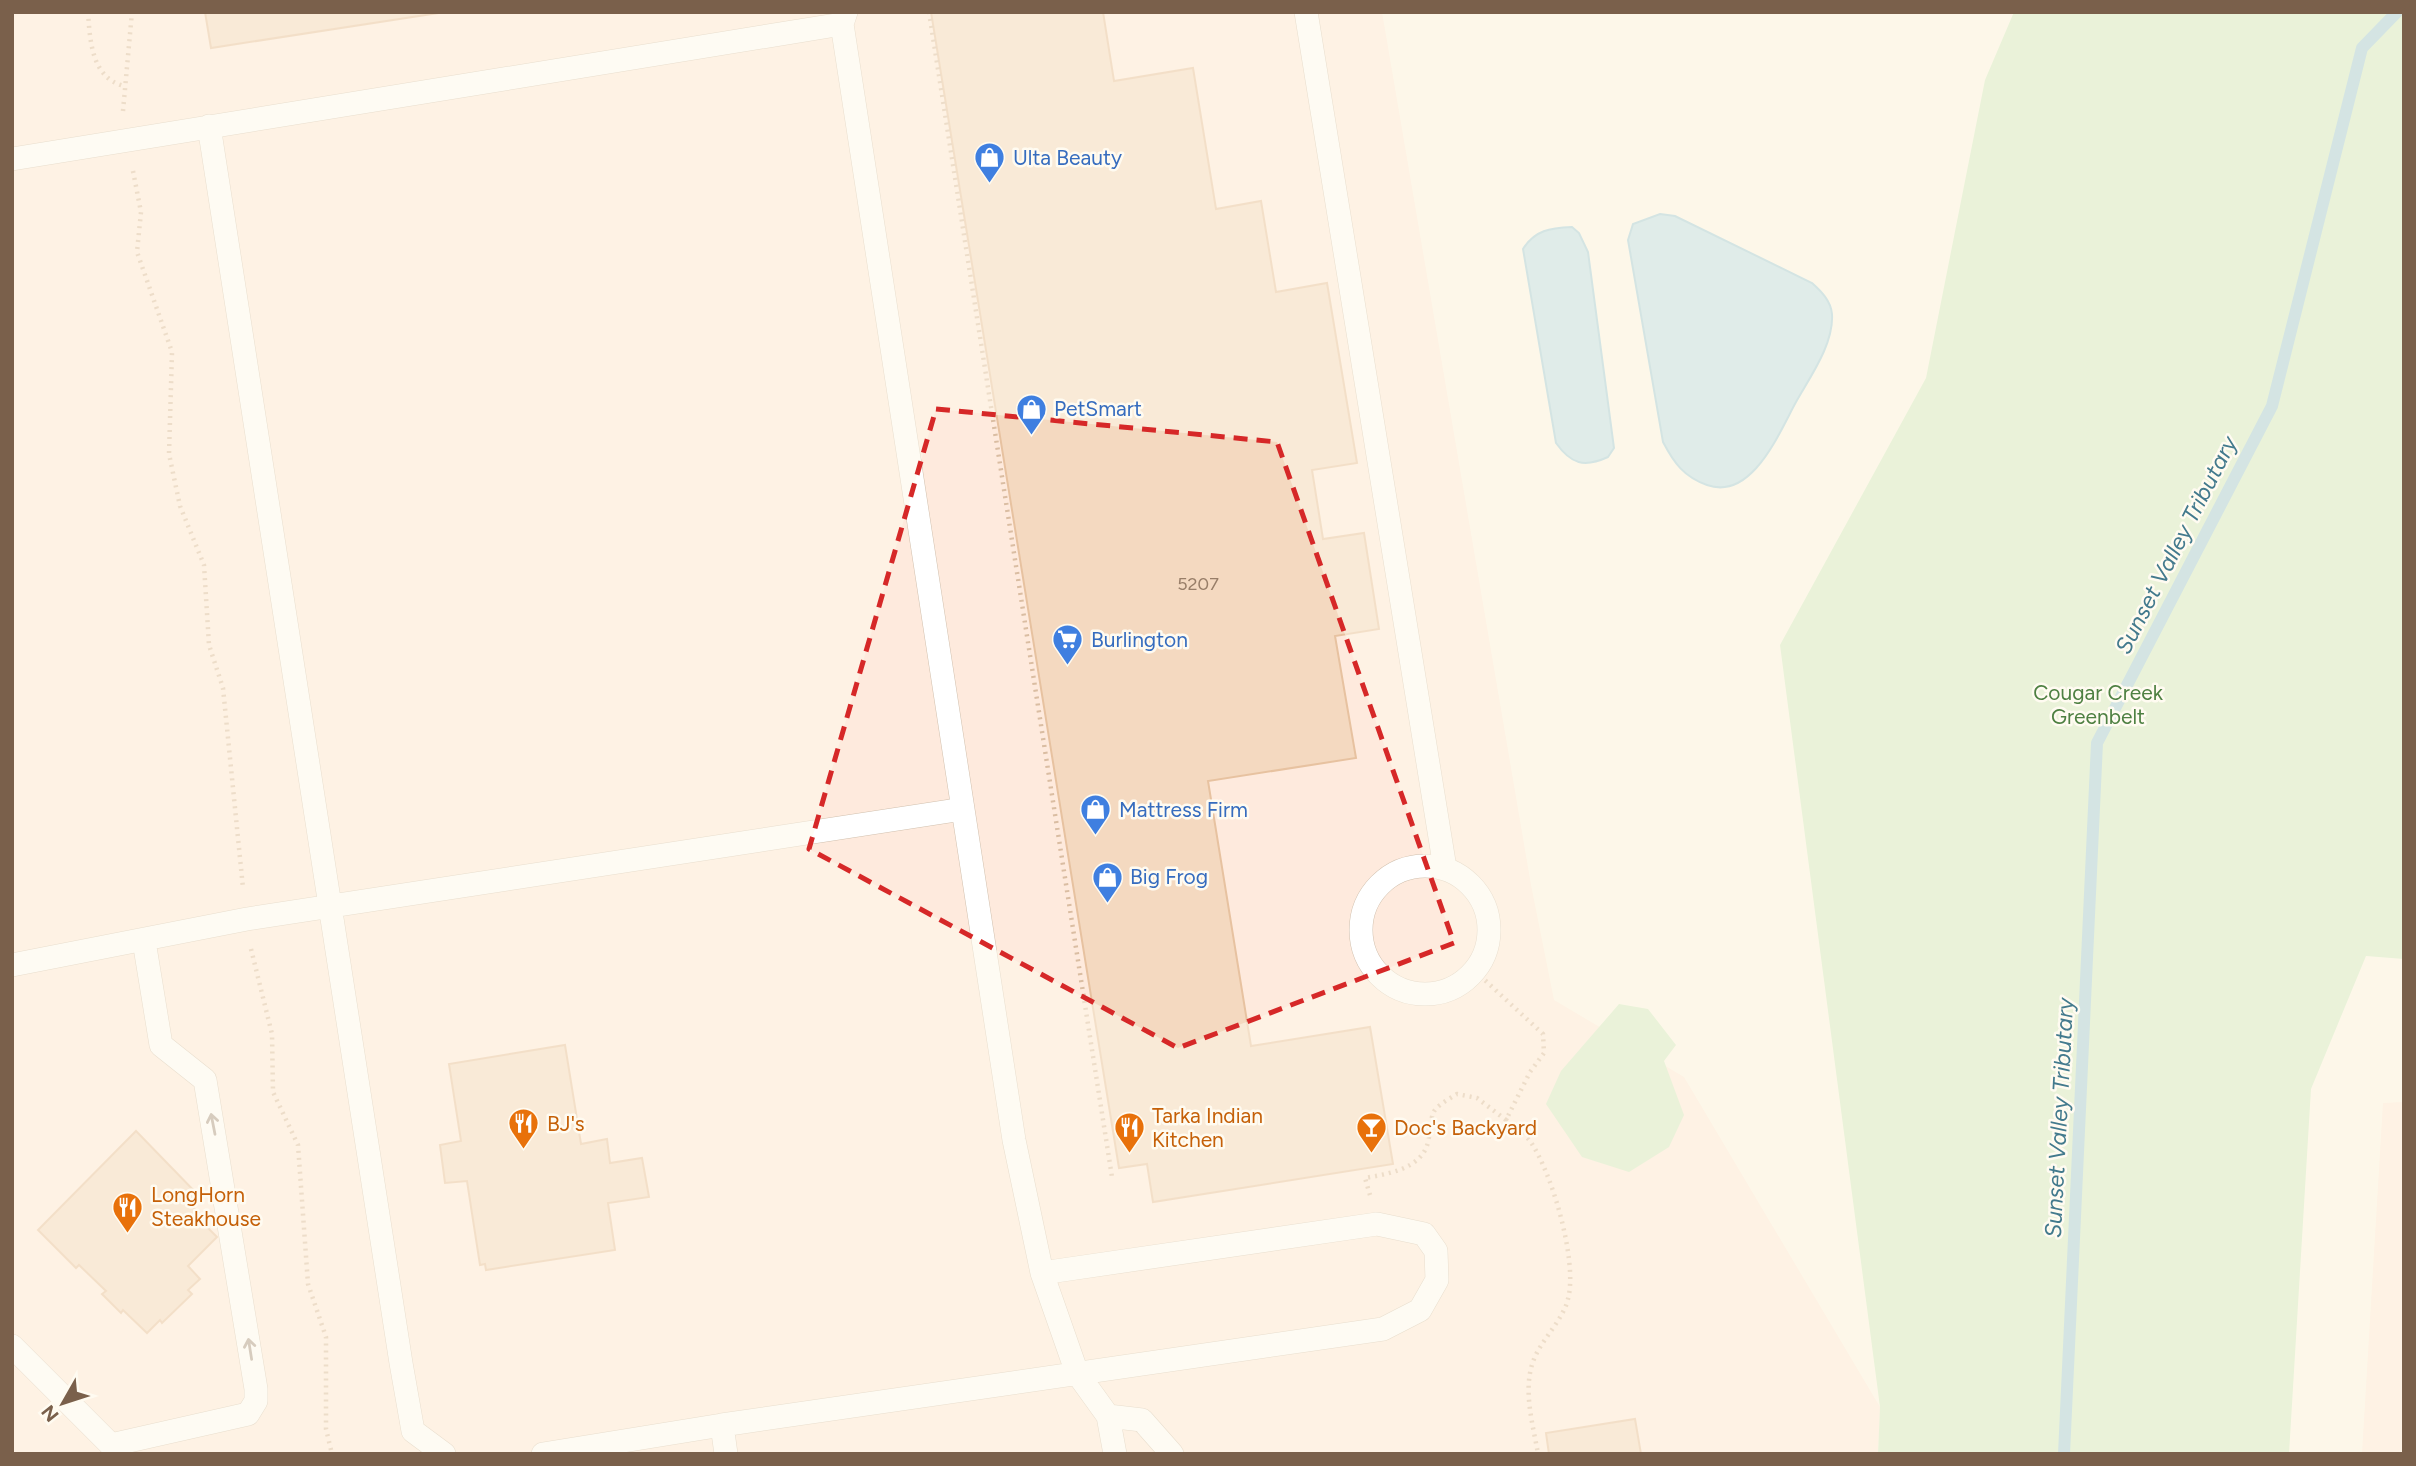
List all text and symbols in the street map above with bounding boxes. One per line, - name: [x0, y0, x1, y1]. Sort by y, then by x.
- shop icon: Ulta Beauty: [973, 141, 1007, 185]
- place label: Ulta Beauty: [1013, 145, 1122, 170]
- shop icon: PetSmart: [1014, 392, 1048, 436]
- place label: PetSmart: [1054, 396, 1142, 421]
- water label: Sunset Valley Tributary: [2109, 431, 2243, 658]
- house number: 5207: [1177, 573, 1219, 595]
- supermarket icon: Burlington: [1051, 623, 1085, 667]
- place label: Burlington: [1091, 627, 1188, 652]
- park label: Cougar Creek Greenbelt: [2033, 680, 2164, 729]
- shop icon: Mattress Firm: [1079, 793, 1113, 837]
- place label: Mattress Firm: [1119, 797, 1248, 822]
- shop icon: Big Frog: [1090, 860, 1124, 904]
- place label: Big Frog: [1130, 864, 1208, 889]
- water label: Sunset Valley Tributary: [2039, 996, 2079, 1239]
- place label: Tarka Indian Kitchen: [1152, 1103, 1263, 1152]
- restaurant icon: BJ's: [507, 1107, 541, 1151]
- place label: BJ's: [547, 1111, 585, 1136]
- restaurant icon: Tarka Indian Kitchen: [1112, 1111, 1146, 1155]
- bar icon: Doc's Backyard: [1354, 1111, 1388, 1155]
- one-way arrow: [206, 1113, 220, 1136]
- place label: Doc's Backyard: [1394, 1115, 1537, 1140]
- place label: LongHorn Steakhouse: [151, 1182, 261, 1231]
- restaurant icon: LongHorn Steakhouse: [111, 1190, 145, 1234]
- one-way arrow: [243, 1338, 256, 1361]
- north arrow: [28, 1368, 98, 1438]
- text: N: [37, 1400, 64, 1426]

